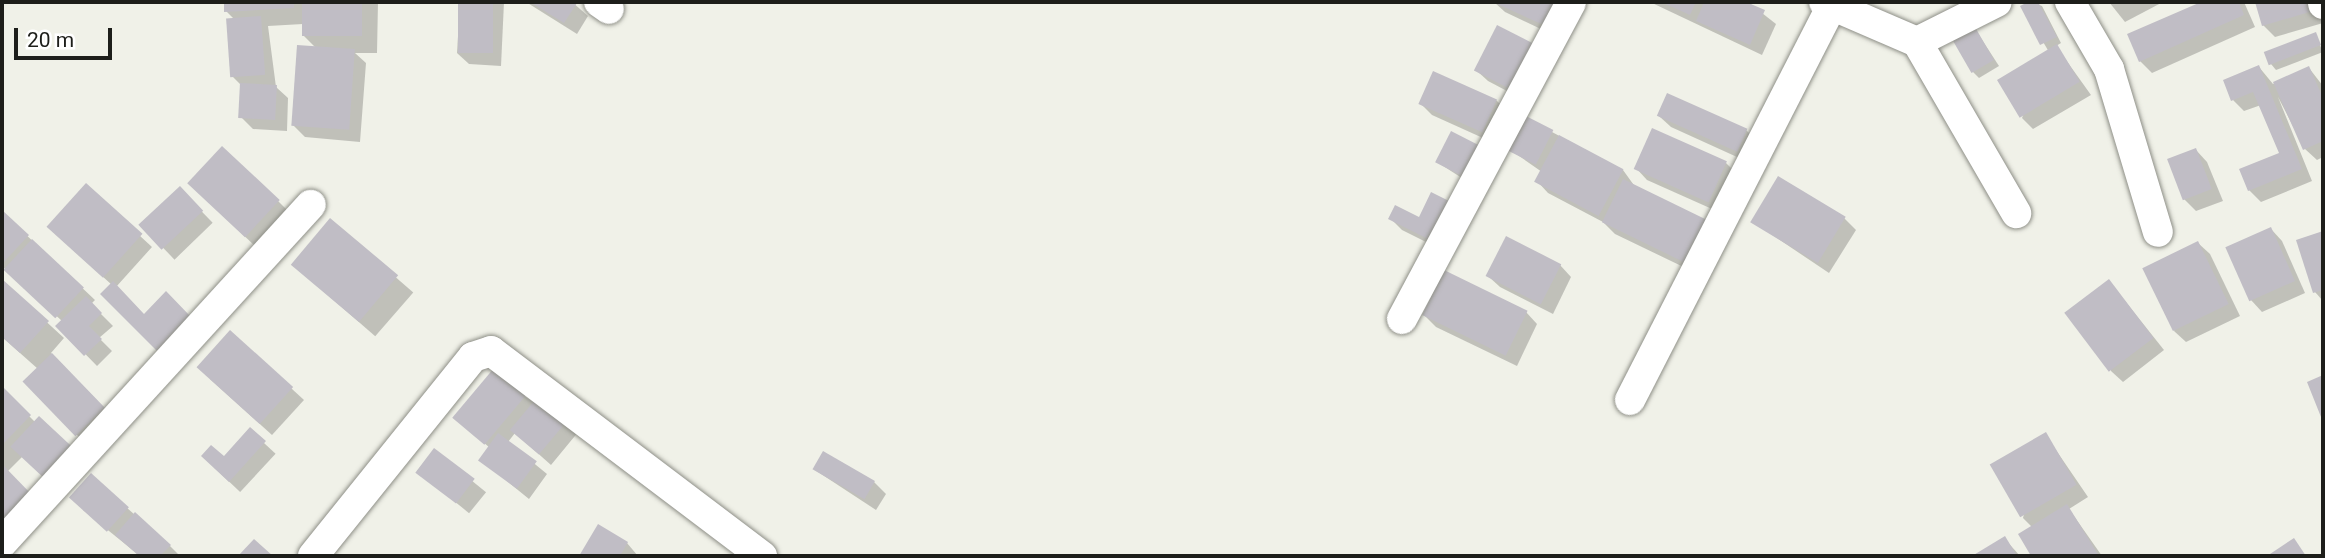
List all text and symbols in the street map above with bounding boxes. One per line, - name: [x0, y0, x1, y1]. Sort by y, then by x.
- scale bar: [18, 14, 116, 58]
- text: 20 m: [27, 28, 74, 52]

